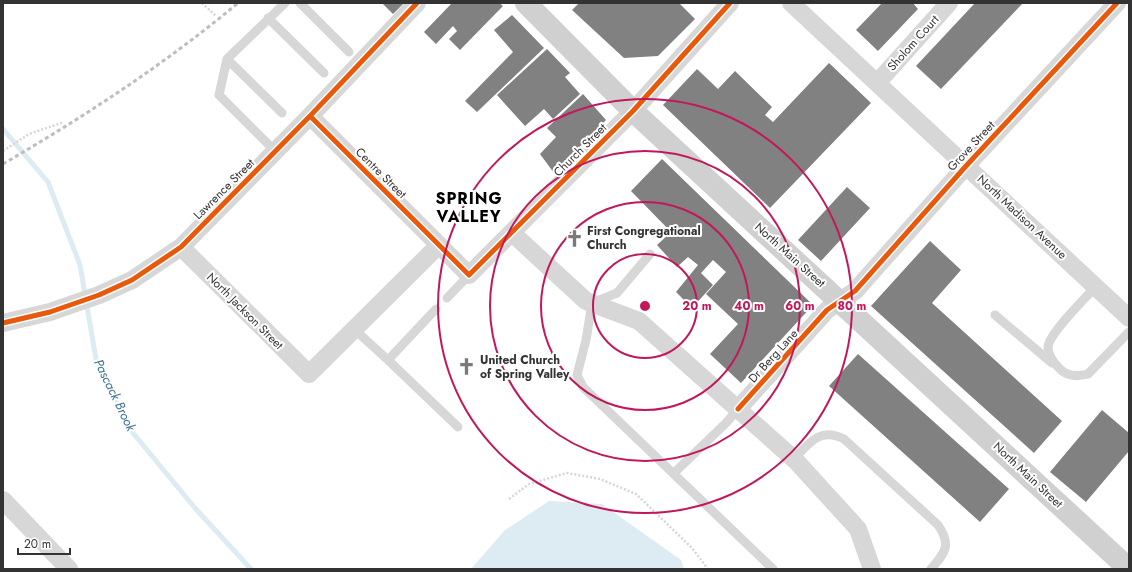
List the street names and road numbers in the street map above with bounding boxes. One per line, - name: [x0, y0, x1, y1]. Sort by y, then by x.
- street label: Sholom Court: [883, 11, 943, 75]
- street label: Grove Street: [943, 117, 999, 175]
- street label: Church Street: [549, 119, 611, 181]
- street label: Centre Street: [351, 143, 411, 203]
- street label: Lawrence Street: [189, 154, 259, 224]
- street label: North Madison Avenue: [973, 171, 1071, 263]
- street label: North Main Street: [751, 218, 830, 292]
- street label: North Jackson Street: [202, 268, 288, 354]
- street label: Dr Berg Lane: [744, 325, 802, 387]
- street label: North Main Street: [989, 438, 1067, 512]

